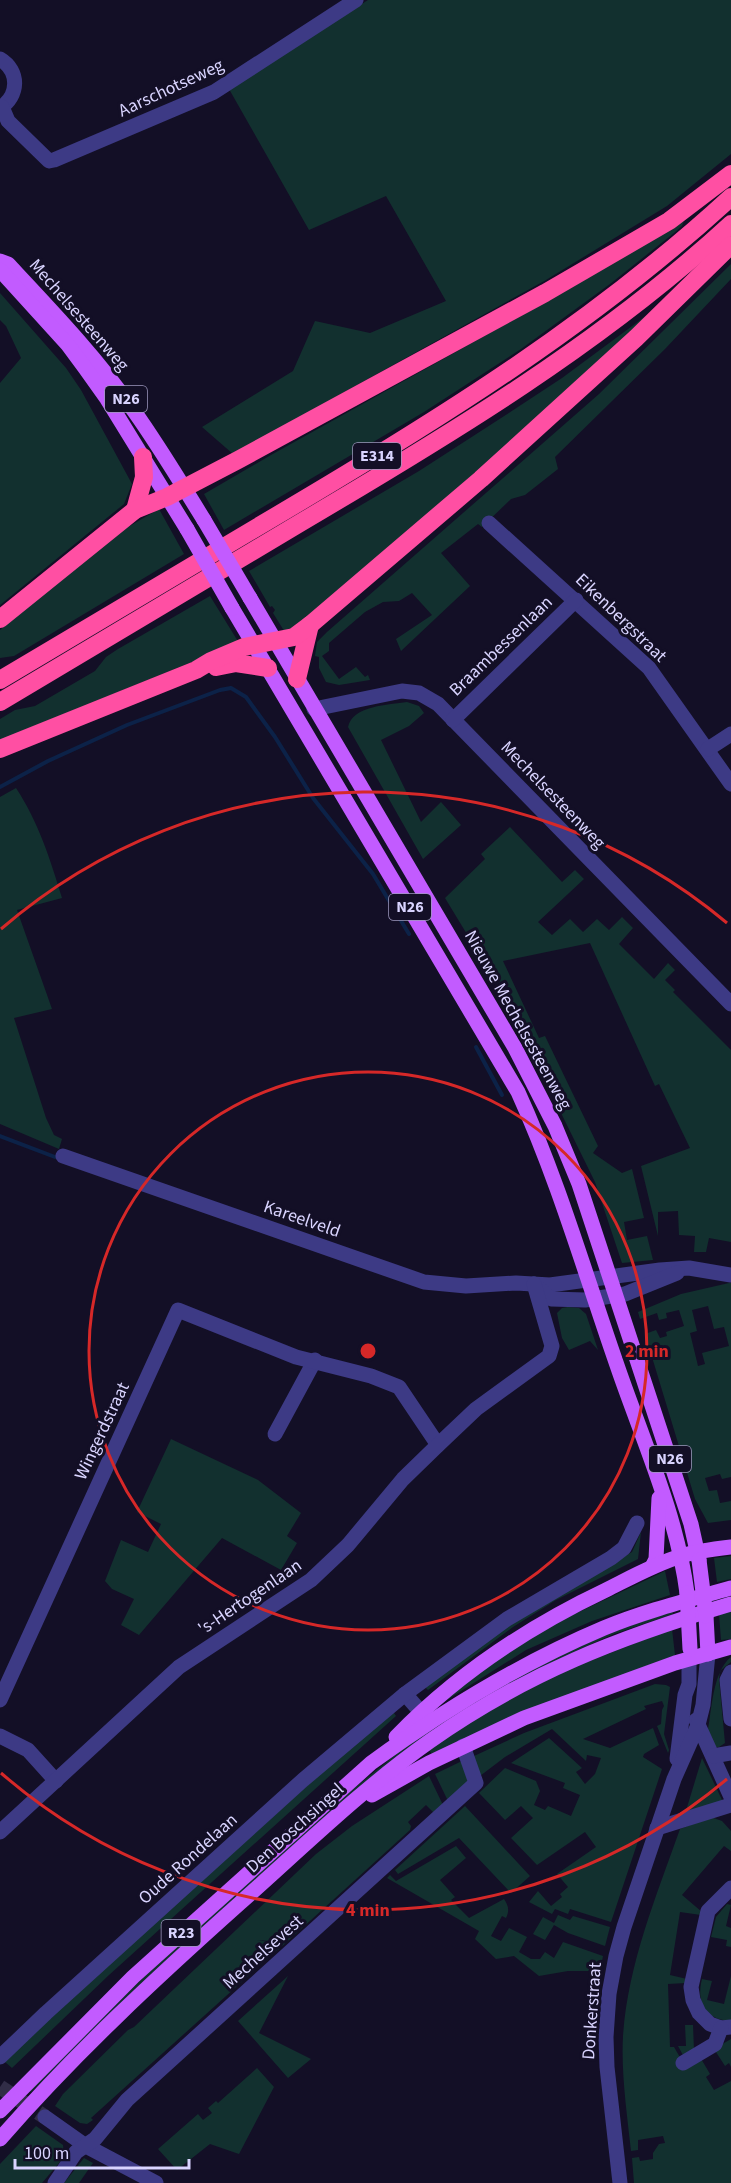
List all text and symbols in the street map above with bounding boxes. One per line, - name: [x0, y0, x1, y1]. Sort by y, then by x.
- street label: Aarschotseweg: [114, 53, 228, 123]
- street label: Mechelsesteenweg: [23, 253, 135, 377]
- road number: N26: [105, 386, 147, 412]
- road number: E314: [353, 443, 401, 469]
- street label: Eikenbergstraat: [570, 568, 672, 668]
- street label: Braambessenlaan: [444, 590, 558, 702]
- street label: Mechelsesteenweg: [495, 735, 611, 855]
- road number: N26: [389, 894, 431, 920]
- street label: Nieuwe Mechelsesteenweg: [458, 926, 578, 1114]
- street label: Kareelveld: [260, 1194, 344, 1244]
- text: 2 min: [625, 1339, 669, 1364]
- centre of rings: [358, 1341, 378, 1361]
- street label: Wingerdstraat: [68, 1378, 136, 1484]
- road number: N26: [649, 1446, 691, 1472]
- street label: 's-Hertogenlaan: [193, 1553, 307, 1641]
- street label: Den Boschsingel: [241, 1777, 349, 1879]
- street label: Oude Rondelaan: [133, 1808, 243, 1910]
- text: 4 min: [346, 1898, 390, 1923]
- street label: Mechelsevest: [217, 1909, 309, 1995]
- road number: R23: [162, 1920, 201, 1946]
- street label: Donkerstraat: [576, 1962, 608, 2060]
- scale bar: [15, 2132, 189, 2170]
- text: 100 m: [24, 2141, 69, 2166]

